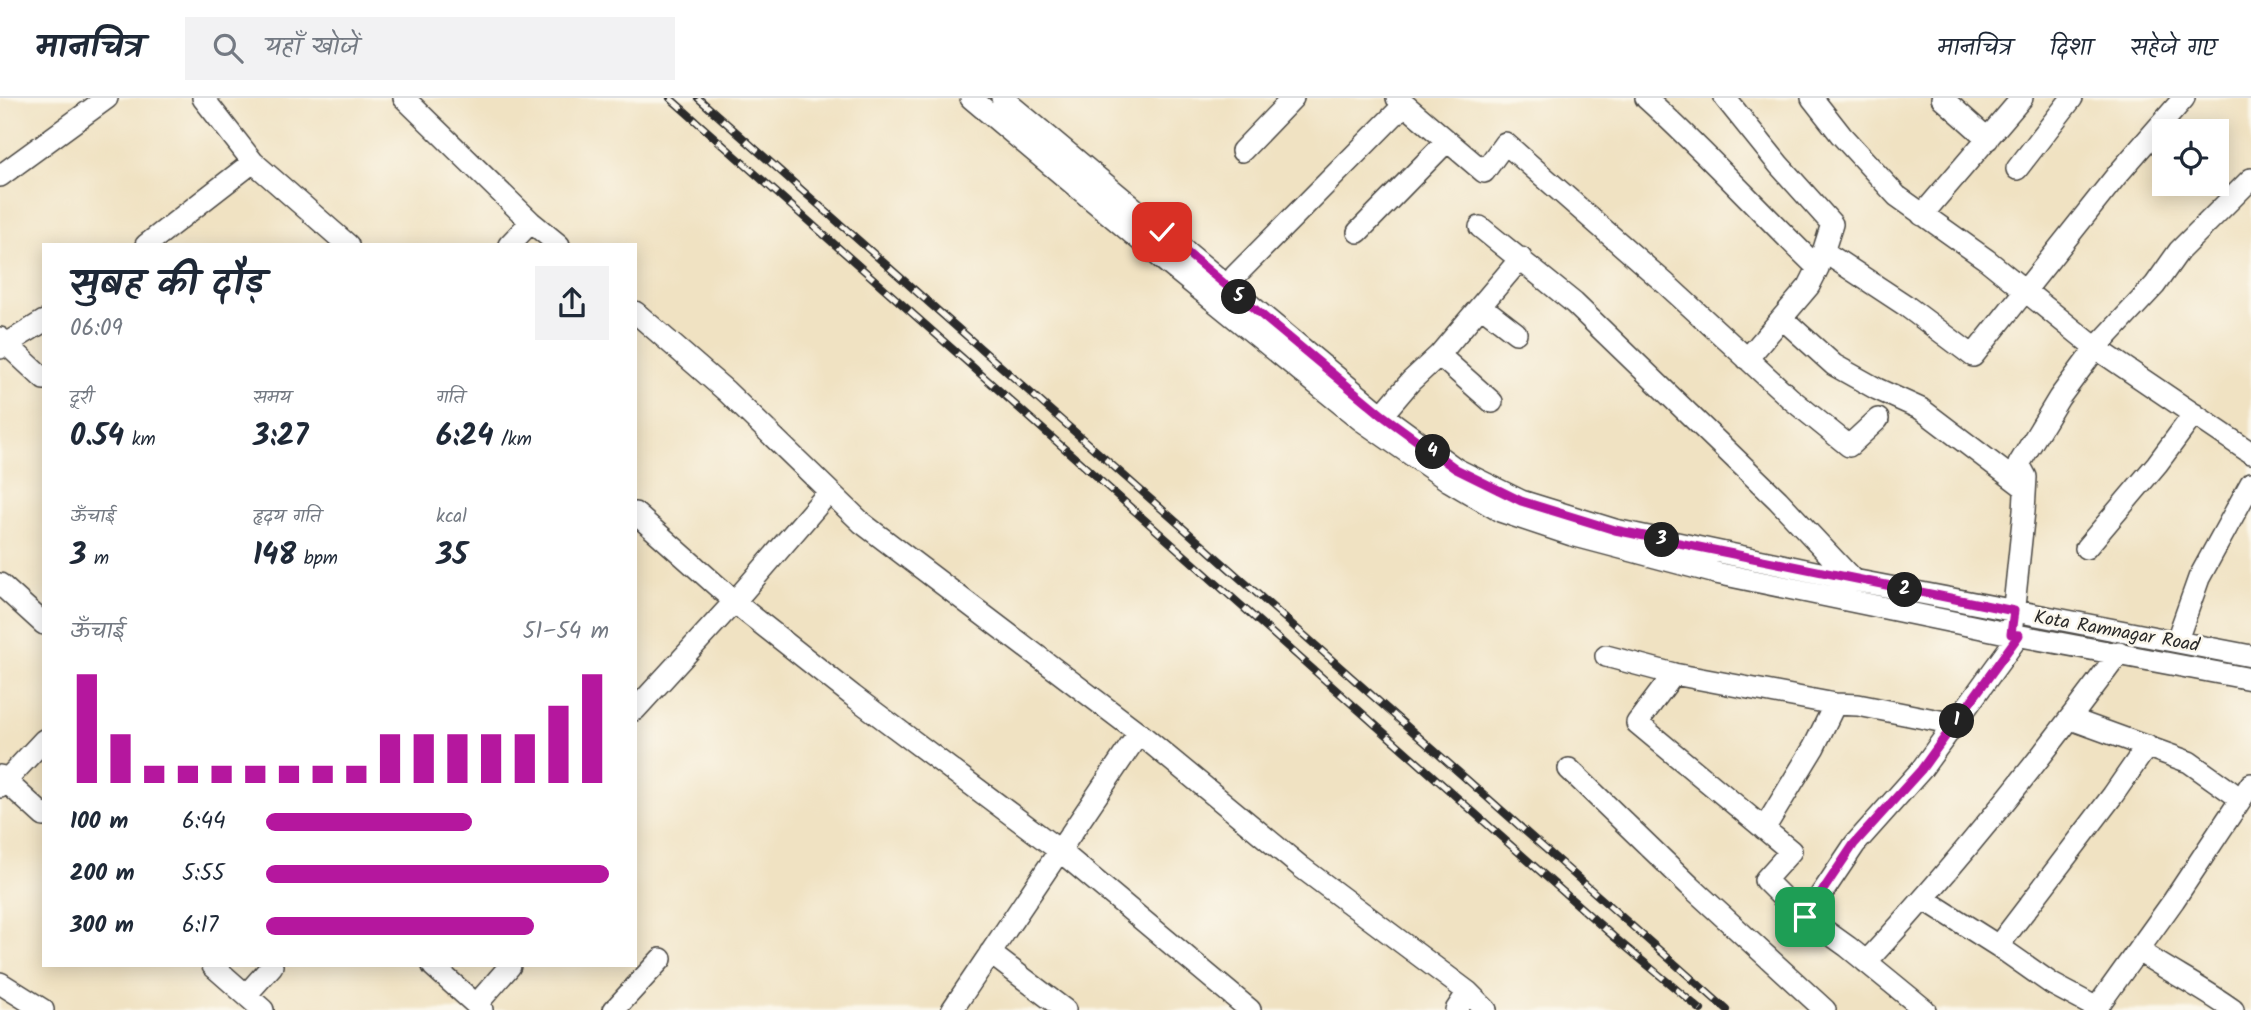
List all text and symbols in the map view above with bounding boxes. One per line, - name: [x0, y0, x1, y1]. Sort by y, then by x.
- search box: [185, 17, 675, 80]
- text: मानचित्र: [35, 22, 143, 75]
- text: यहाँ खोजें: [265, 27, 359, 69]
- icon: search: [209, 29, 247, 67]
- text: मानचित्र: [1937, 29, 2012, 68]
- text: दिशा: [2050, 29, 2092, 68]
- text: सहेजे गए: [2130, 29, 2216, 68]
- map controls: [2152, 119, 2229, 196]
- button: locate: [2152, 119, 2229, 196]
- pin: [1132, 202, 1192, 262]
- icon: check: [1143, 213, 1181, 251]
- text: सुबह की दौड़: [70, 255, 264, 315]
- button: share: [535, 266, 609, 340]
- pin: 5: [1222, 280, 1256, 314]
- text: 5: [1234, 281, 1243, 311]
- text: 06:09: [70, 311, 123, 347]
- text: दूरी: [70, 383, 93, 413]
- text: समय: [253, 383, 291, 413]
- text: गति: [436, 383, 464, 413]
- text: 0.54: [70, 413, 124, 461]
- text: 3:27: [253, 413, 308, 461]
- text: 6:24: [436, 413, 493, 461]
- text: km: [124, 425, 156, 455]
- text: /km: [493, 425, 532, 455]
- pin: 4: [1416, 434, 1450, 470]
- text: 4: [1427, 436, 1438, 466]
- text: ऊँचाई: [70, 502, 115, 532]
- text: हृदय गति: [253, 502, 321, 532]
- text: kcal: [436, 502, 467, 532]
- pin: 3: [1644, 522, 1680, 558]
- text: 3: [1656, 524, 1667, 554]
- text: 3: [70, 532, 86, 580]
- text: 148: [253, 532, 296, 580]
- text: 35: [436, 532, 468, 580]
- text: m: [86, 544, 109, 574]
- text: bpm: [296, 544, 338, 574]
- pin: 2: [1888, 573, 1923, 608]
- text: 2: [1899, 574, 1910, 604]
- street label: Kota Ramnagar Road: [2031, 603, 2202, 661]
- text: ऊँचाई: [70, 614, 125, 650]
- text: 51–54 m: [523, 614, 609, 650]
- pin: 1: [1940, 704, 1974, 738]
- text: 1: [1954, 705, 1959, 735]
- text: 100 m: [70, 804, 128, 840]
- text: 6:44: [182, 804, 226, 840]
- text: 200 m: [70, 856, 135, 892]
- text: 5:55: [182, 856, 225, 892]
- pin: [1775, 887, 1835, 947]
- icon: arrive: [1786, 898, 1824, 936]
- text: 300 m: [70, 908, 134, 944]
- text: 6:17: [182, 908, 218, 944]

